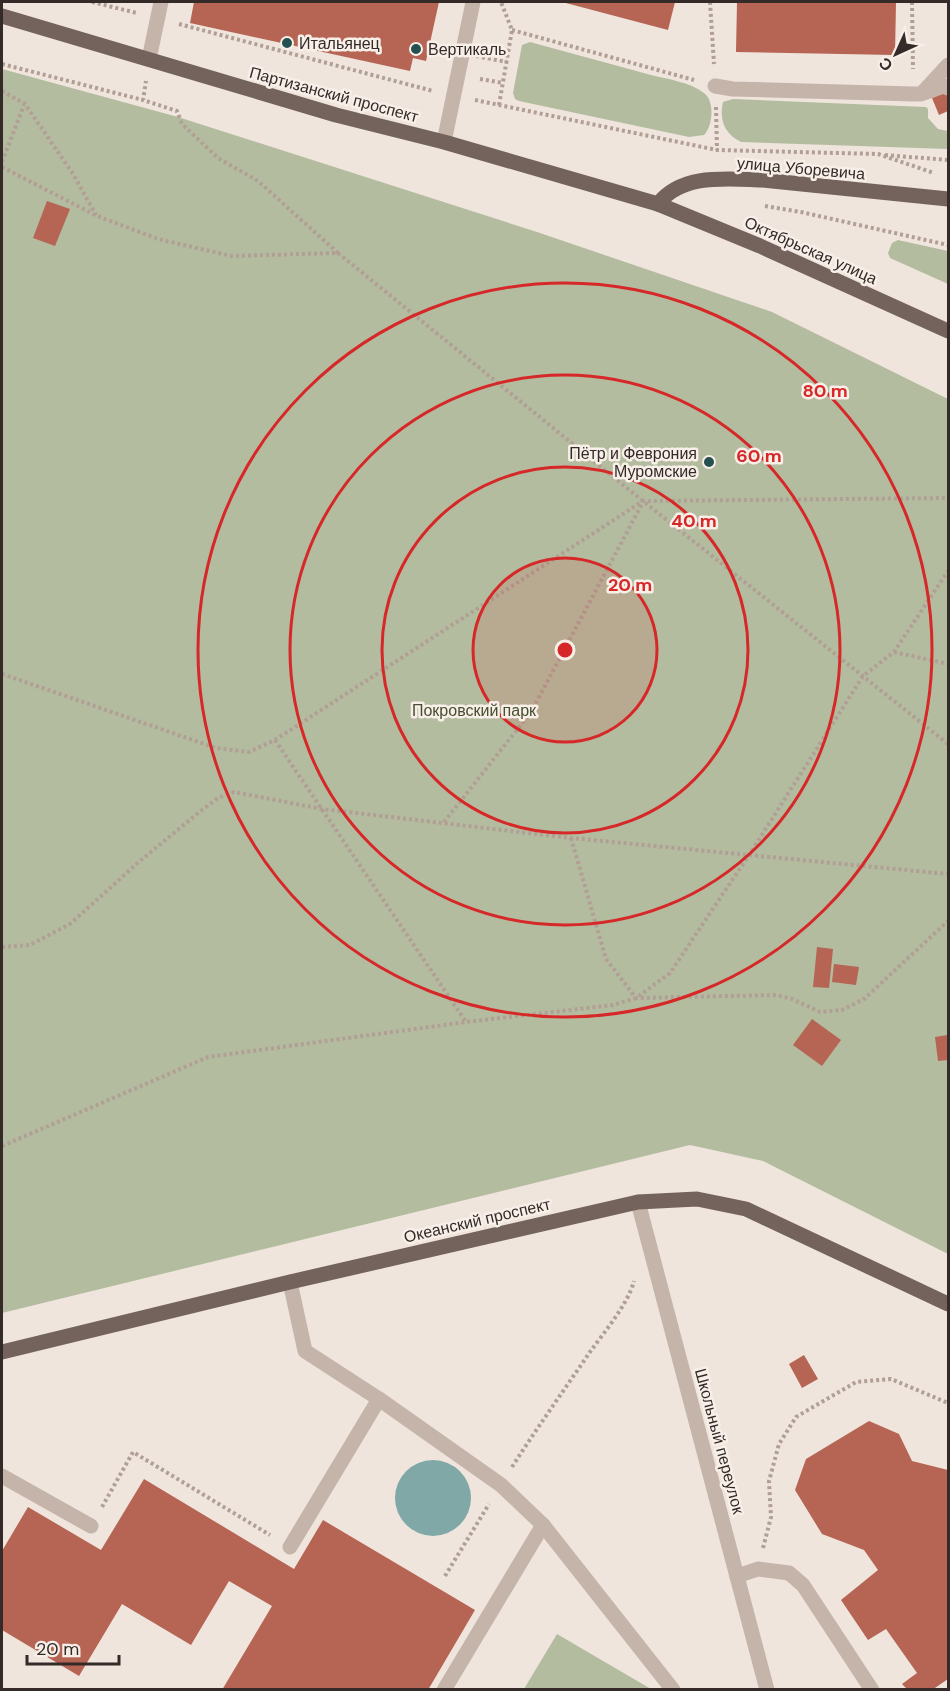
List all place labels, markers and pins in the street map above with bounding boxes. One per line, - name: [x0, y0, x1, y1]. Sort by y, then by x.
- place label: Итальянец: [299, 33, 380, 54]
- marker: Итальянец: [280, 36, 294, 50]
- place label: Вертикаль: [428, 39, 506, 60]
- marker: Вертикаль: [409, 42, 423, 56]
- place label: Пётр и Феврония Муромские: [569, 443, 697, 482]
- marker: Пётр и Феврония Муромские: [702, 455, 716, 469]
- centre of rings: [555, 640, 575, 660]

